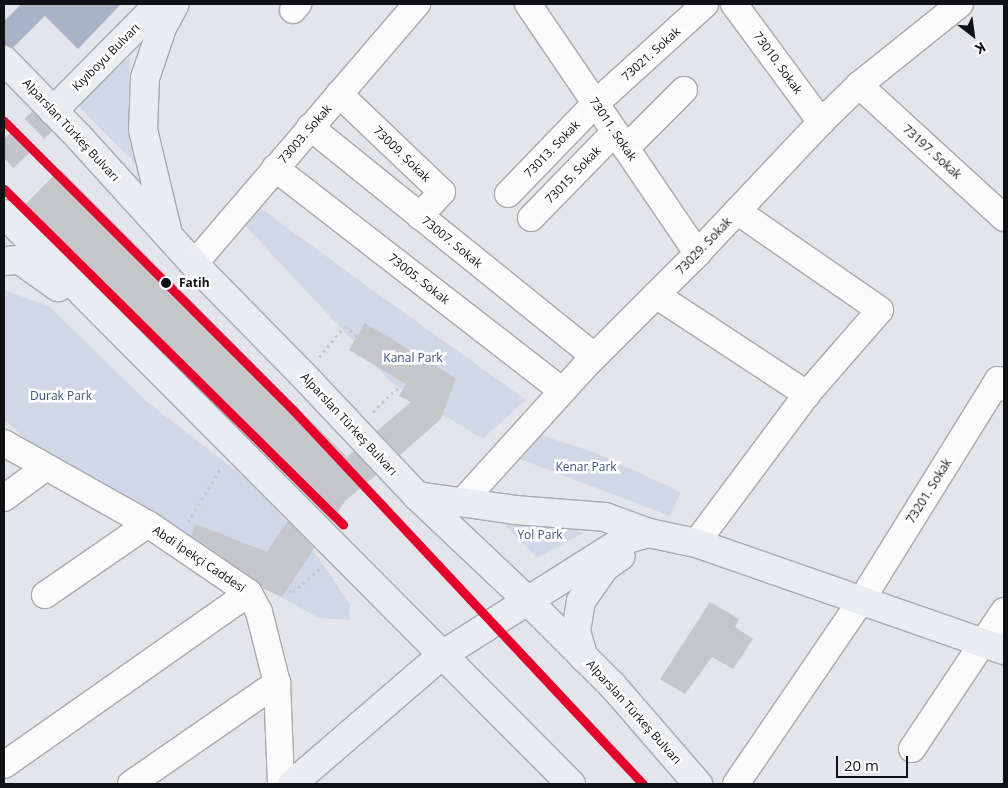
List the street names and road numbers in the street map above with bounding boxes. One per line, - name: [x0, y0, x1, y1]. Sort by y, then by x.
- street label: Kıyıboyu Bulvarı: [69, 20, 143, 94]
- street label: 73021. Sokak: [619, 24, 683, 84]
- street label: 73010. Sokak: [751, 29, 805, 97]
- street label: Alparslan Türkeş Bulvarı: [20, 76, 122, 184]
- street label: 73011. Sokak: [586, 94, 640, 164]
- street label: 73003. Sokak: [275, 101, 335, 167]
- street label: 73013. Sokak: [521, 118, 583, 180]
- street label: 73197. Sokak: [900, 122, 964, 182]
- street label: 73009. Sokak: [371, 123, 433, 185]
- street label: 73015. Sokak: [542, 144, 604, 206]
- street label: 73007. Sokak: [419, 213, 485, 271]
- street label: 73029. Sokak: [673, 215, 735, 277]
- street label: 73005. Sokak: [386, 251, 452, 307]
- street label: Alparslan Türkeş Bulvarı: [298, 370, 400, 478]
- street label: 73201. Sokak: [903, 456, 955, 526]
- street label: Abdi İpekçi Caddesi: [150, 523, 248, 595]
- street label: Alparslan Türkeş Bulvarı: [584, 657, 684, 767]

